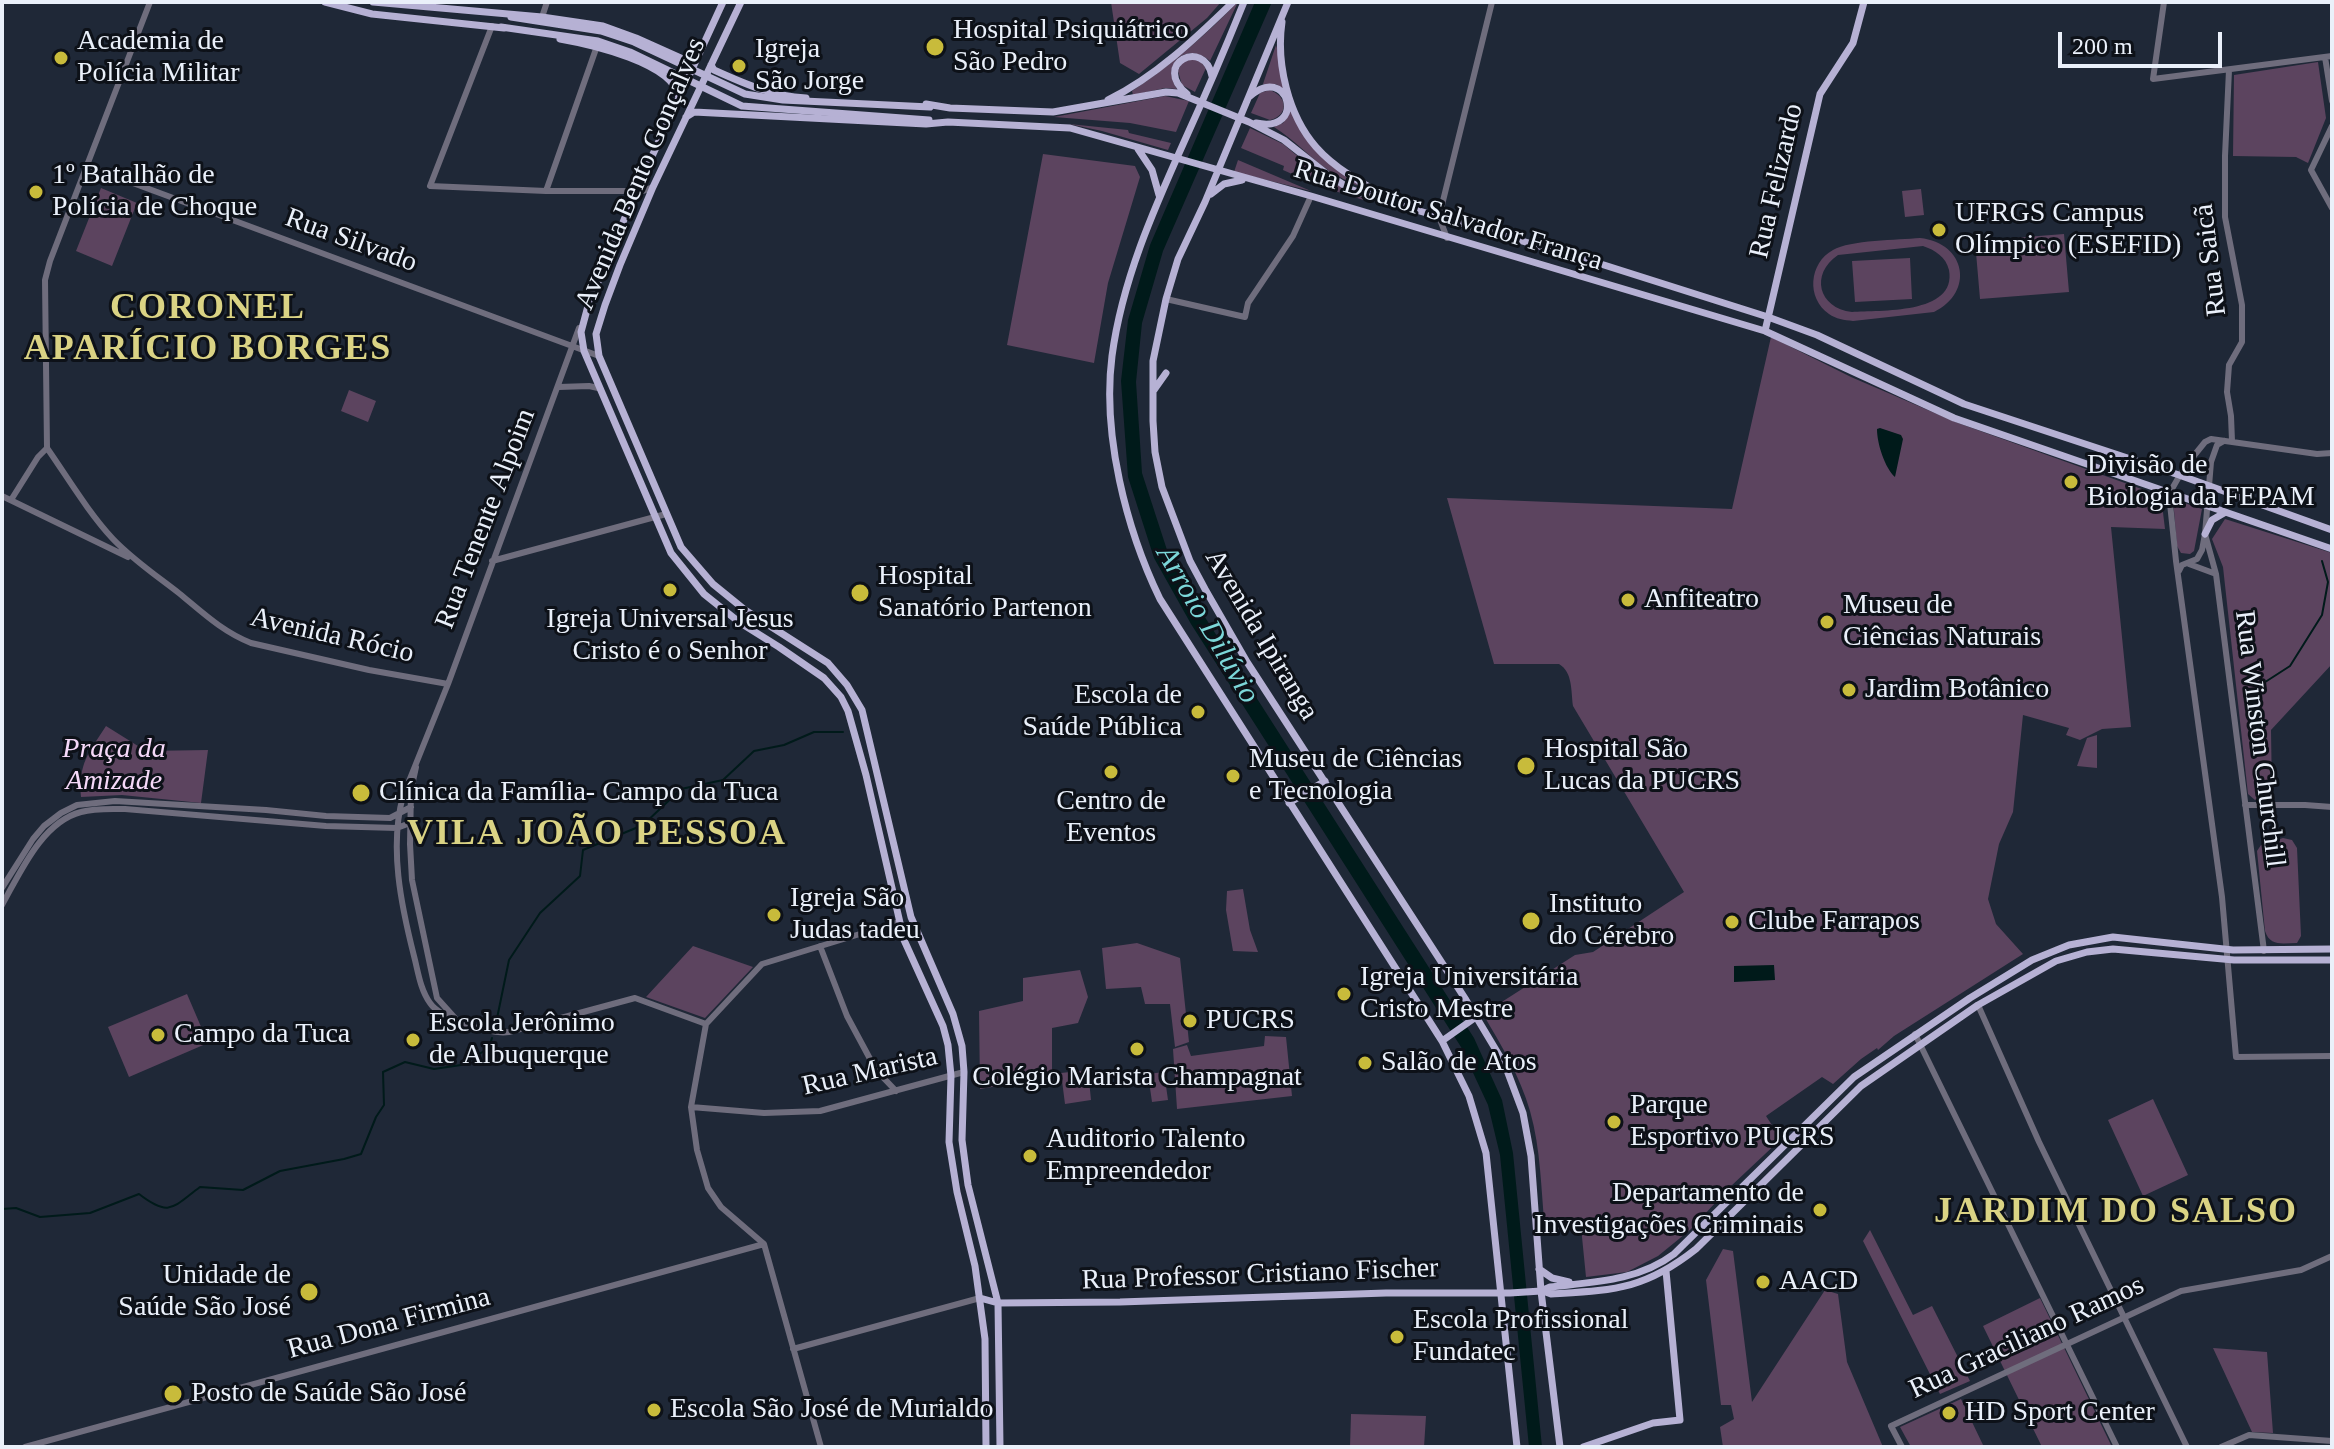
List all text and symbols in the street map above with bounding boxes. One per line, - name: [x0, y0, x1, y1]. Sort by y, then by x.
- place label: Hospital Psiquiátrico São Pedro: [953, 14, 1189, 80]
- scale bar: [2062, 16, 2226, 66]
- place label: Academia de Polícia Militar: [77, 25, 240, 91]
- street label: Avenida Bento Gonçalves: [569, 33, 713, 315]
- place label: Igreja São Jorge: [755, 33, 864, 99]
- text: 200 m: [2072, 33, 2133, 59]
- marker: Hospital Psiquiátrico São Pedro: [924, 36, 946, 58]
- marker: Academia de Polícia Militar: [52, 49, 70, 67]
- marker: Igreja São Jorge: [730, 57, 748, 75]
- street label: Rua Felizardo: [1743, 100, 1811, 262]
- street label: Rua Doutor Salvador França: [1290, 153, 1606, 279]
- place label: 1º Batalhão de Polícia de Choque: [52, 159, 257, 225]
- marker: 1º Batalhão de Polícia de Choque: [27, 183, 45, 201]
- place label: UFRGS Campus Olímpico (ESEFID): [1955, 197, 2181, 263]
- street label: Rua Silvado: [281, 202, 421, 280]
- street label: Rua Saicã: [2187, 202, 2235, 318]
- marker: UFRGS Campus Olímpico (ESEFID): [1930, 221, 1948, 239]
- district label: CORONEL APARÍCIO BORGES: [24, 287, 392, 372]
- street label: Rua Tenente Alpoim: [429, 404, 543, 634]
- place label: Divisão de Biologia da FEPAM: [2087, 449, 2315, 515]
- marker: Divisão de Biologia da FEPAM: [2062, 473, 2080, 491]
- water label: Arroio Dilúvio: [1147, 540, 1267, 710]
- street label: Avenida Ipiranga: [1197, 544, 1325, 726]
- place label: Hospital Sanatório Partenon: [878, 560, 1092, 626]
- marker: Igreja Universal Jesus Cristo é o Senhor: [661, 581, 679, 599]
- marker: Hospital Sanatório Partenon: [849, 582, 871, 604]
- place label: Anfiteatro: [1644, 583, 1759, 617]
- place label: Museu de Ciências Naturais: [1843, 589, 2041, 655]
- marker: Anfiteatro: [1619, 591, 1637, 609]
- street label: Avenida Rócio: [247, 601, 417, 671]
- place label: Igreja Universal Jesus Cristo é o Senhor: [546, 603, 794, 669]
- street label: Rua Winston Churchill: [2227, 609, 2291, 869]
- marker: Museu de Ciências Naturais: [1818, 613, 1836, 631]
- place label: Jardim Botânico: [1865, 673, 2049, 707]
- place label: Escola de Saúde Pública: [1023, 679, 1182, 745]
- marker: Jardim Botânico: [1840, 681, 1858, 699]
- marker: Escola de Saúde Pública: [1189, 703, 1207, 721]
- park label: Praça da Amizade: [62, 733, 166, 799]
- place label: Hospital São Lucas da PUCRS: [1544, 733, 1740, 799]
- place label: Museu de Ciências e Tecnologia: [1249, 743, 1462, 809]
- marker: Hospital São Lucas da PUCRS: [1515, 755, 1537, 777]
- marker: Centro de Eventos: [1102, 763, 1120, 781]
- marker: Museu de Ciências e Tecnologia: [1224, 767, 1242, 785]
- place label: Clínica da Família- Campo da Tuca: [379, 776, 778, 810]
- marker: Clínica da Família- Campo da Tuca: [350, 782, 372, 804]
- place label: Centro de Eventos: [1056, 785, 1166, 851]
- district label: VILA JOÃO PESSOA: [407, 813, 787, 857]
- place label: Igreja São Judas tadeu: [790, 882, 920, 948]
- place label: Instituto do Cérebro: [1549, 888, 1674, 954]
- place label: Clube Farrapos: [1748, 905, 1920, 939]
- marker: Igreja São Judas tadeu: [765, 906, 783, 924]
- marker: Instituto do Cérebro: [1520, 910, 1542, 932]
- marker: Clube Farrapos: [1723, 913, 1741, 931]
- place label: Igreja Universitária Cristo Mestre: [1360, 961, 1578, 1027]
- marker: Igreja Universitária Cristo Mestre: [1335, 985, 1353, 1003]
- place label: PUCRS: [1206, 1004, 1295, 1038]
- place label: Escola Jerônimo de Albuquerque: [429, 1007, 615, 1073]
- marker: PUCRS: [1181, 1012, 1199, 1030]
- place label: Campo da Tuca: [174, 1018, 350, 1052]
- marker: Campo da Tuca: [149, 1026, 167, 1044]
- marker: Escola Jerônimo de Albuquerque: [404, 1031, 422, 1049]
- street label: Rua Marista: [799, 1040, 941, 1104]
- marker: Colégio Marista Champagnat: [1128, 1040, 1146, 1058]
- place label: Salão de Atos: [1381, 1046, 1537, 1080]
- marker: Salão de Atos: [1356, 1054, 1374, 1072]
- place label: Colégio Marista Champagnat: [972, 1061, 1302, 1095]
- place label: Parque Esportivo PUCRS: [1630, 1089, 1835, 1155]
- marker: Parque Esportivo PUCRS: [1605, 1113, 1623, 1131]
- place label: Auditorio Talento Empreendedor: [1046, 1123, 1245, 1189]
- marker: Auditorio Talento Empreendedor: [1021, 1147, 1039, 1165]
- place label: Departamento de Investigações Criminais: [1534, 1177, 1804, 1243]
- district label: JARDIM DO SALSO: [1934, 1191, 2298, 1235]
- marker: Departamento de Investigações Criminais: [1811, 1201, 1829, 1219]
- street label: Rua Professor Cristiano Fischer: [1081, 1252, 1439, 1298]
- place label: Unidade de Saúde São José: [118, 1259, 291, 1325]
- place label: AACD: [1779, 1265, 1858, 1299]
- street label: Rua Graciliano Ramos: [1904, 1269, 2150, 1407]
- marker: AACD: [1754, 1273, 1772, 1291]
- street label: Rua Dona Firmina: [284, 1281, 494, 1367]
- marker: Unidade de Saúde São José: [298, 1281, 320, 1303]
- place label: Escola Profissional Fundatec: [1413, 1304, 1628, 1370]
- marker: Escola Profissional Fundatec: [1388, 1328, 1406, 1346]
- place label: Posto de Saúde São José: [191, 1377, 466, 1411]
- marker: Posto de Saúde São José: [162, 1383, 184, 1405]
- place label: Escola São José de Murialdo: [670, 1393, 993, 1427]
- place label: HD Sport Center: [1965, 1396, 2155, 1430]
- marker: Escola São José de Murialdo: [645, 1401, 663, 1419]
- marker: HD Sport Center: [1940, 1404, 1958, 1422]

